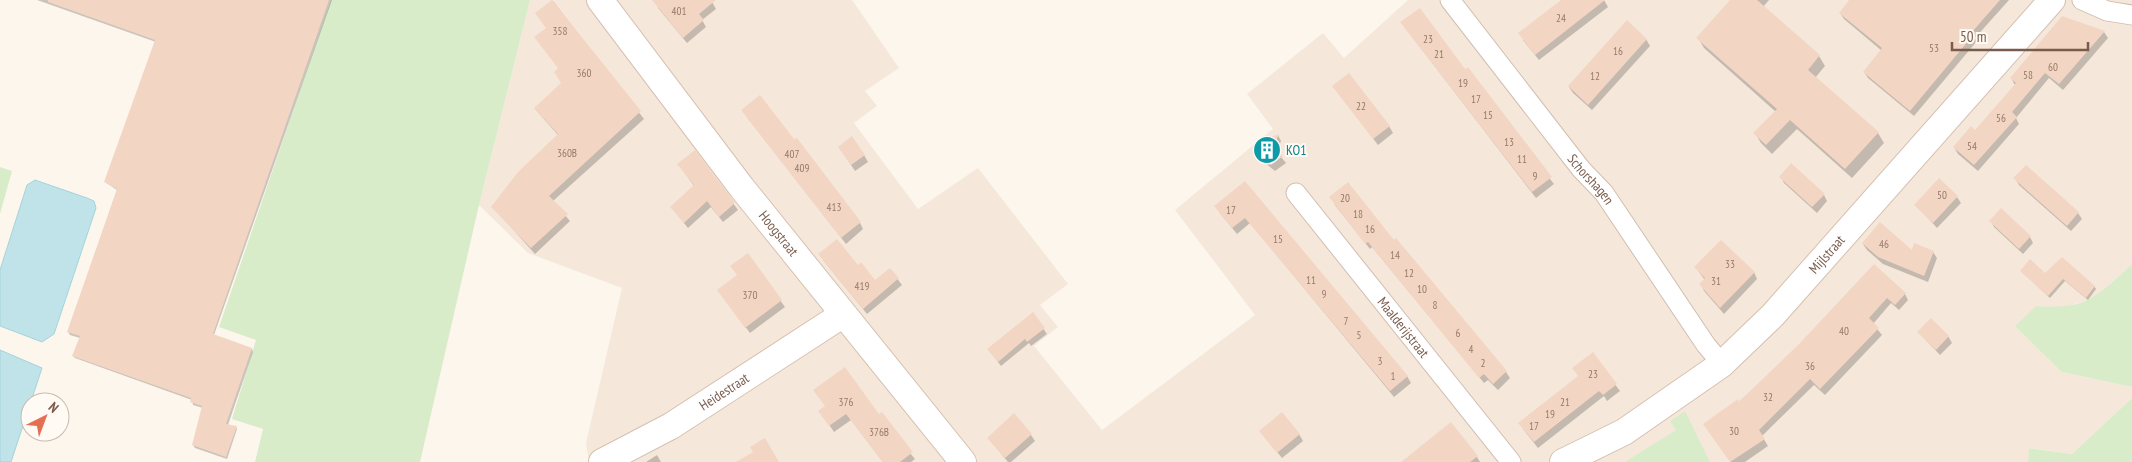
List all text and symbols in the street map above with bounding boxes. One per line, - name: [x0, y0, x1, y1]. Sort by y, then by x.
- house number: 401: [672, 4, 686, 18]
- house number: 24: [1556, 11, 1566, 25]
- scale bar: [1952, 20, 2088, 52]
- house number: 358: [553, 24, 567, 38]
- text: 50 m: [1960, 27, 1986, 46]
- house number: 23: [1423, 32, 1433, 46]
- house number: 53: [1929, 41, 1939, 55]
- house number: 16: [1613, 44, 1623, 58]
- house number: 21: [1434, 47, 1444, 61]
- house number: 60: [2048, 60, 2058, 74]
- house number: 360: [577, 66, 591, 80]
- house number: 58: [2023, 68, 2033, 82]
- house number: 12: [1590, 69, 1600, 83]
- house number: 19: [1458, 76, 1468, 90]
- house number: 17: [1471, 92, 1481, 106]
- house number: 22: [1356, 99, 1366, 113]
- house number: 15: [1483, 108, 1493, 122]
- house number: 56: [1996, 111, 2006, 125]
- building icon: KO1: [1252, 135, 1282, 165]
- house number: 13: [1504, 135, 1514, 149]
- house number: 54: [1967, 139, 1977, 153]
- place label: KO1: [1286, 141, 1307, 159]
- house number: 360B: [557, 146, 577, 160]
- house number: 407: [785, 147, 799, 161]
- street label: Schorshagen: [1564, 150, 1618, 208]
- house number: 11: [1517, 152, 1527, 166]
- house number: 409: [795, 161, 809, 175]
- house number: 9: [1533, 169, 1538, 183]
- house number: 50: [1937, 188, 1947, 202]
- house number: 20: [1340, 191, 1350, 205]
- house number: 413: [827, 200, 841, 214]
- house number: 17: [1226, 203, 1236, 217]
- street label: Hoogstraat: [755, 207, 802, 260]
- house number: 18: [1353, 207, 1363, 221]
- house number: 16: [1365, 222, 1375, 236]
- street label: Mijlstraat: [1805, 231, 1849, 277]
- house number: 15: [1273, 232, 1283, 246]
- house number: 46: [1879, 237, 1889, 251]
- house number: 14: [1390, 248, 1400, 262]
- house number: 33: [1725, 257, 1735, 271]
- house number: 12: [1404, 266, 1414, 280]
- house number: 11: [1306, 273, 1316, 287]
- house number: 31: [1711, 274, 1721, 288]
- house number: 419: [855, 279, 869, 293]
- house number: 10: [1417, 282, 1427, 296]
- house number: 9: [1322, 287, 1327, 301]
- house number: 370: [743, 288, 757, 302]
- street label: Maalderijstraat: [1374, 293, 1433, 361]
- house number: 8: [1433, 298, 1438, 312]
- house number: 7: [1344, 314, 1349, 328]
- house number: 40: [1839, 324, 1849, 338]
- house number: 6: [1456, 326, 1461, 340]
- house number: 5: [1357, 328, 1362, 342]
- house number: 4: [1469, 342, 1474, 356]
- house number: 3: [1378, 354, 1383, 368]
- house number: 2: [1481, 356, 1486, 370]
- house number: 36: [1805, 359, 1815, 373]
- house number: 23: [1588, 367, 1598, 381]
- street label: Heidestraat: [696, 369, 752, 414]
- house number: 1: [1391, 369, 1396, 383]
- house number: 32: [1763, 390, 1773, 404]
- north arrow: [20, 392, 70, 442]
- house number: 376: [839, 395, 853, 409]
- house number: 21: [1560, 395, 1570, 409]
- text: N: [45, 398, 63, 417]
- house number: 19: [1545, 407, 1555, 421]
- house number: 17: [1529, 419, 1539, 433]
- house number: 30: [1729, 424, 1739, 438]
- house number: 376B: [869, 425, 889, 439]

